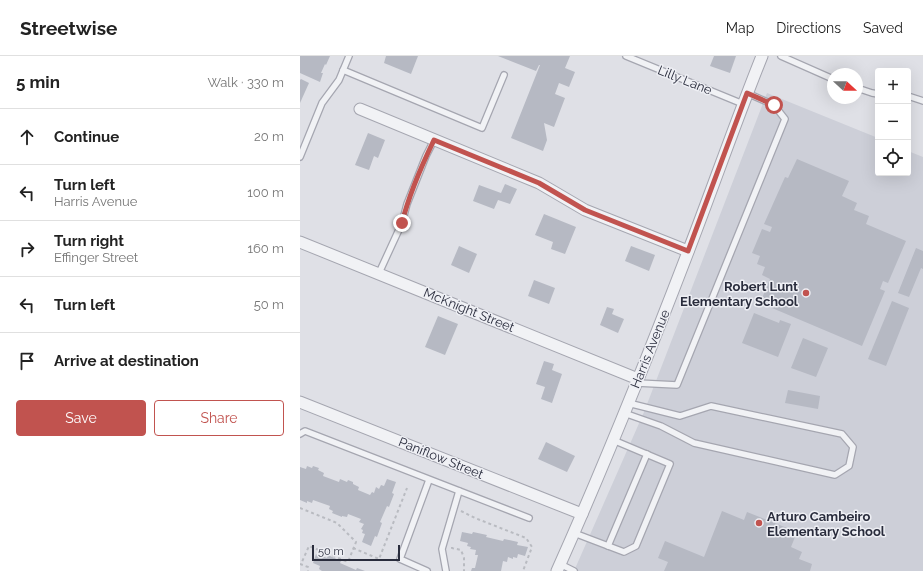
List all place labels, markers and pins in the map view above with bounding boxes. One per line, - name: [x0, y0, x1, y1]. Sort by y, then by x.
- place label: Robert Lunt Elementary School: [680, 279, 799, 309]
- marker: Robert Lunt Elementary School: [801, 288, 811, 298]
- place label: Arturo Cambeiro Elementary School: [767, 509, 886, 539]
- marker: Arturo Cambeiro Elementary School: [754, 518, 764, 528]

